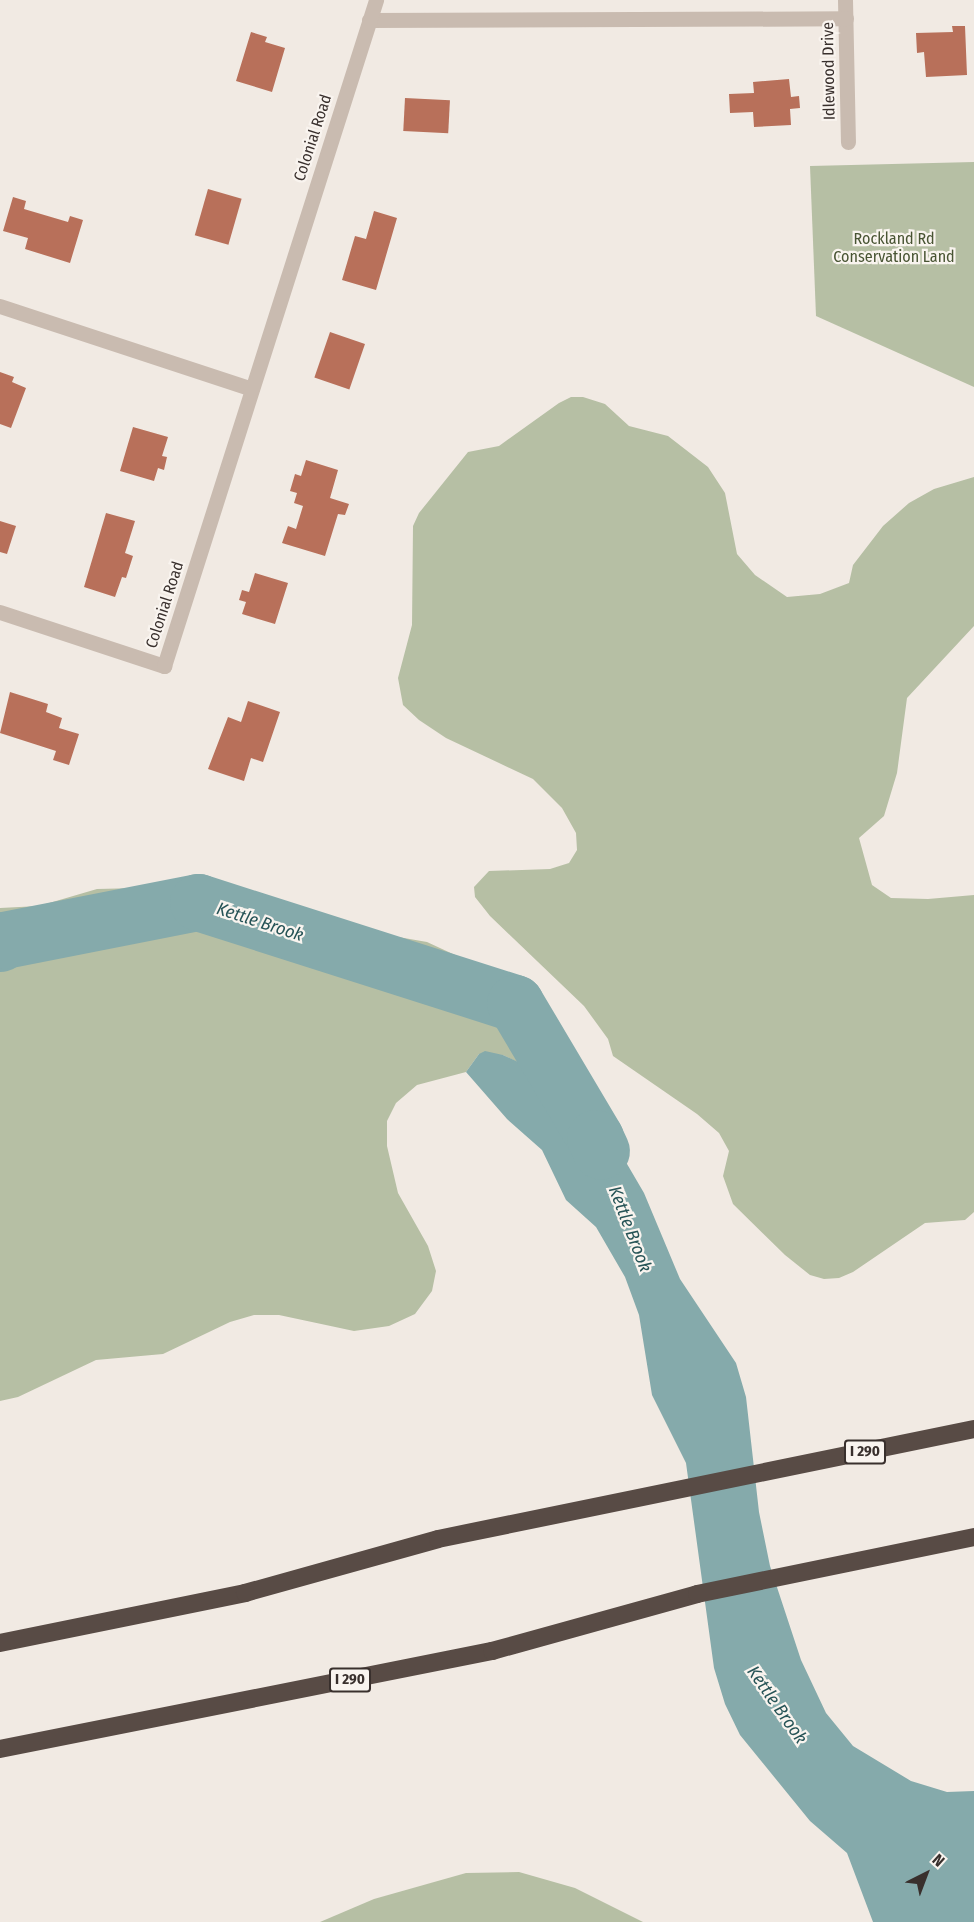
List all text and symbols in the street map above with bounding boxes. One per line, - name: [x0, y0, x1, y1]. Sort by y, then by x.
- street label: Idlewood Drive: [819, 22, 839, 120]
- street label: Colonial Road: [290, 92, 336, 184]
- park label: Rockland Rd Conservation Land: [833, 229, 955, 267]
- street label: Colonial Road: [142, 559, 188, 651]
- water label: Kettle Brook: [214, 898, 306, 946]
- water label: Kettle Brook: [604, 1183, 656, 1275]
- road number: I 290: [844, 1440, 886, 1464]
- water label: Kettle Brook: [742, 1662, 812, 1748]
- road number: I 290: [329, 1668, 371, 1692]
- north arrow: [896, 1844, 956, 1904]
- text: N: [928, 1850, 948, 1871]

